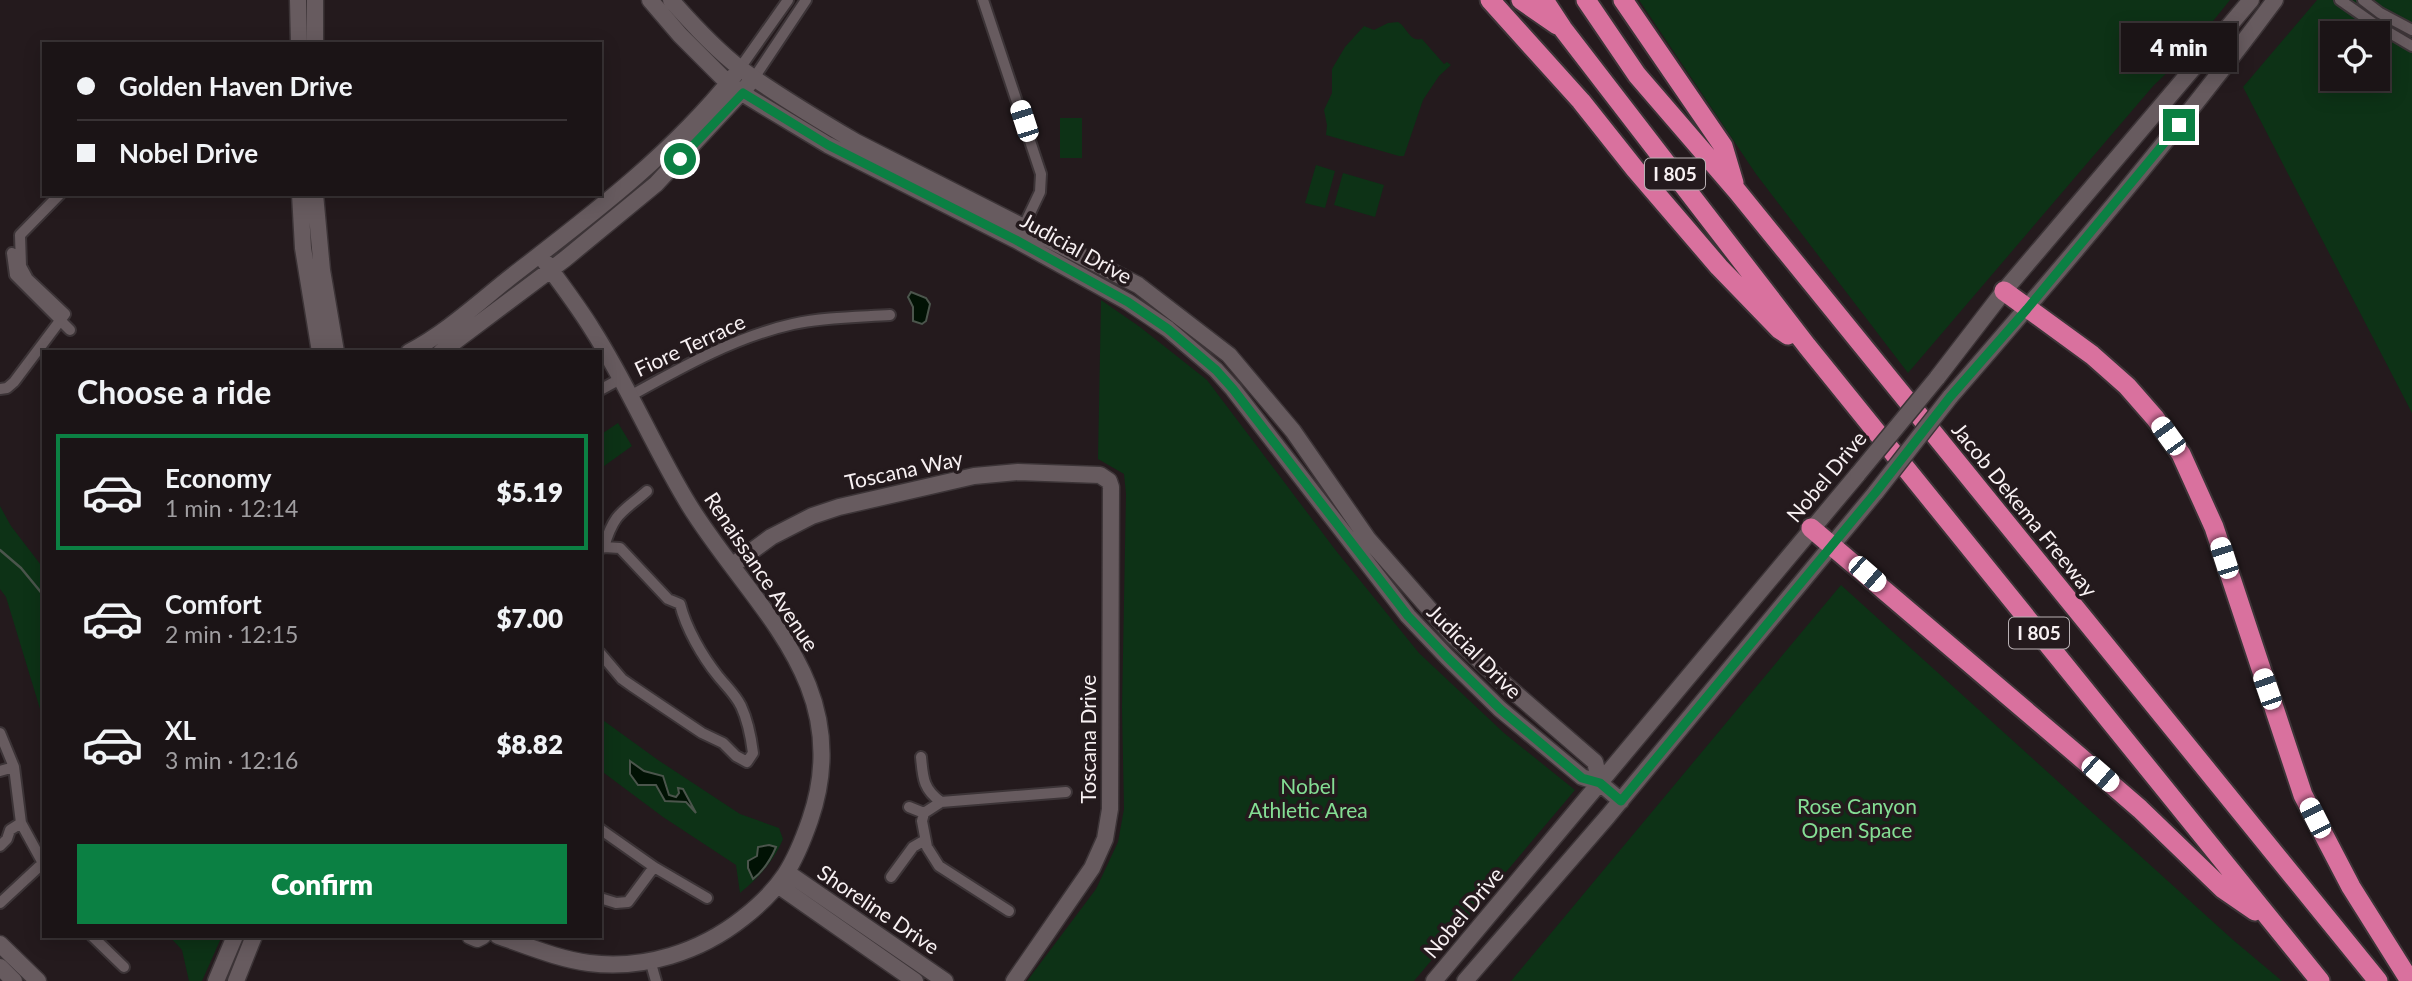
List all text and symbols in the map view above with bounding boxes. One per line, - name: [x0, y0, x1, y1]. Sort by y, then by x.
- map controls: [2320, 21, 2390, 91]
- button: locate: [2320, 21, 2390, 91]
- callout: 4 min: [2121, 24, 2237, 72]
- text: 4 min: [2150, 33, 2208, 61]
- text: Golden Haven Drive: [119, 70, 353, 102]
- car: [1008, 98, 1041, 144]
- route end: [2163, 109, 2195, 141]
- text: Nobel Drive: [119, 137, 258, 169]
- route start: [664, 143, 696, 175]
- road number: I 805: [1645, 158, 1705, 190]
- street label: Judicial Drive: [1017, 207, 1137, 288]
- street label: Fiore Terrace: [630, 308, 749, 381]
- text: Choose a ride: [77, 372, 271, 411]
- car: [2148, 413, 2189, 459]
- street label: Jacob Dekema Freeway: [1947, 417, 2103, 601]
- street label: Nobel Drive: [1781, 426, 1871, 527]
- street label: Toscana Way: [842, 445, 965, 494]
- icon: car: [81, 461, 144, 524]
- text: Economy: [165, 462, 271, 494]
- text: $5.19: [496, 476, 563, 508]
- street label: Renaissance Avenue: [700, 487, 825, 655]
- text: 1 min · 12:14: [165, 494, 298, 522]
- car: [2208, 535, 2241, 581]
- car: [1845, 552, 1890, 596]
- icon: car: [81, 587, 144, 650]
- text: Comfort: [165, 588, 262, 620]
- street label: Judicial Drive: [1423, 599, 1527, 703]
- text: $7.00: [496, 602, 563, 634]
- road number: I 805: [2009, 618, 2069, 648]
- text: 2 min · 12:15: [165, 620, 298, 648]
- car: [2251, 666, 2284, 712]
- street label: Toscana Drive: [1075, 675, 1100, 803]
- icon: car: [81, 713, 144, 776]
- text: XL: [165, 714, 196, 746]
- text: $8.82: [496, 728, 563, 760]
- text: 3 min · 12:16: [165, 746, 298, 774]
- car: [2078, 752, 2123, 796]
- park label: Nobel Athletic Area: [1248, 773, 1368, 822]
- park label: Rose Canyon Open Space: [1797, 793, 1917, 842]
- car: [2297, 795, 2334, 841]
- button: Confirm: [77, 844, 567, 924]
- street label: Shoreline Drive: [813, 859, 944, 959]
- street label: Nobel Drive: [1418, 862, 1508, 963]

